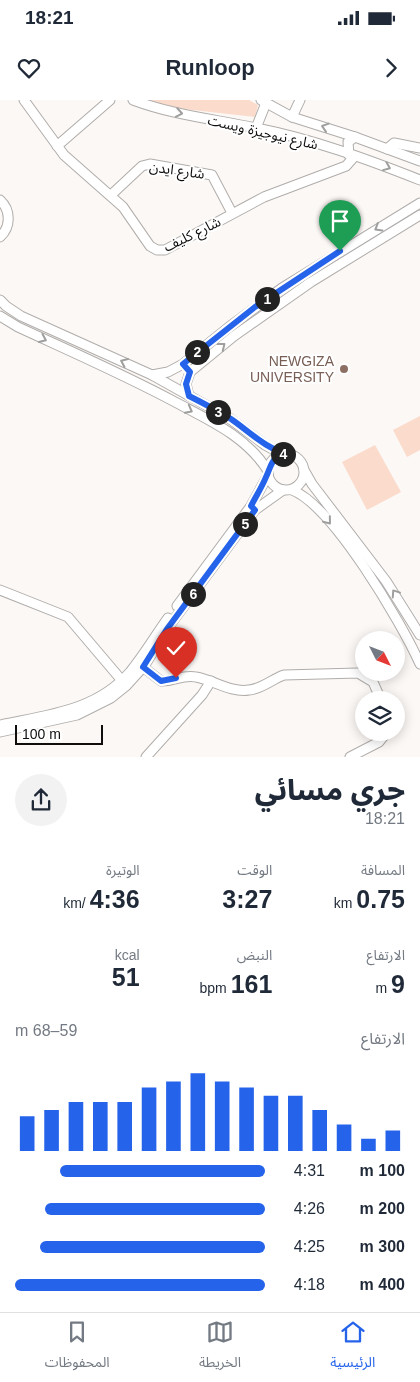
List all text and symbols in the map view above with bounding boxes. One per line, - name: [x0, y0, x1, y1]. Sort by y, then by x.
- text: 18:21: [25, 7, 74, 28]
- icon: heart: [15, 54, 43, 82]
- icon: forward: [377, 54, 405, 82]
- text: Runloop: [165, 55, 255, 80]
- one-way arrow: [175, 108, 184, 118]
- street label: شارع نيوجيزة ويست: [206, 112, 320, 155]
- one-way arrow: [321, 123, 330, 133]
- street label: شارع ايدن: [148, 158, 206, 185]
- one-way arrow: [382, 160, 391, 171]
- pin: [319, 200, 361, 251]
- icon: arrive: [326, 207, 354, 235]
- street label: شارع كليف: [161, 213, 225, 257]
- one-way arrow: [375, 221, 384, 231]
- pin: 1: [254, 286, 280, 312]
- text: 1: [264, 291, 271, 307]
- one-way arrow: [38, 332, 47, 343]
- pin: 2: [184, 340, 210, 364]
- one-way arrow: [216, 343, 225, 351]
- text: 2: [194, 344, 201, 360]
- place label: NEWGIZA UNIVERSITY: [250, 353, 335, 385]
- one-way arrow: [120, 358, 129, 369]
- marker: NEWGIZA UNIVERSITY: [338, 363, 350, 375]
- pin: 3: [206, 400, 230, 424]
- one-way arrow: [184, 404, 193, 414]
- text: 3: [215, 404, 222, 420]
- pin: 4: [270, 442, 296, 466]
- text: 4: [280, 446, 287, 462]
- pin: 5: [232, 512, 258, 536]
- one-way arrow: [323, 515, 332, 524]
- text: 5: [242, 516, 249, 532]
- pin: 6: [180, 582, 206, 606]
- text: 6: [190, 586, 197, 602]
- one-way arrow: [391, 590, 401, 599]
- pin: [155, 627, 197, 678]
- north arrow: [355, 631, 405, 681]
- map controls: [355, 631, 405, 741]
- icon: check: [162, 634, 190, 662]
- button: layers: [355, 691, 405, 741]
- scale bar: [15, 722, 102, 745]
- text: 100 m: [22, 726, 61, 742]
- button: share: [15, 774, 67, 826]
- text: جري مسائي: [255, 775, 405, 806]
- text: 18:21: [365, 810, 405, 827]
- text: الوتيرة: [106, 862, 140, 878]
- text: الوقت: [237, 862, 272, 878]
- text: المسافة: [361, 862, 405, 878]
- text: 4:36: [90, 885, 140, 913]
- text: 3:27: [222, 885, 272, 913]
- text: 0.75: [356, 885, 405, 913]
- text: /km: [63, 895, 90, 911]
- text: km: [334, 895, 356, 911]
- text: kcal: [115, 947, 140, 963]
- text: النبض: [237, 947, 272, 963]
- text: الارتفاع: [367, 947, 405, 963]
- text: 51: [112, 963, 140, 991]
- text: 161: [231, 970, 272, 998]
- text: 9: [391, 970, 405, 998]
- text: bpm: [200, 980, 231, 996]
- text: m: [376, 980, 391, 996]
- text: 59–68 m: [15, 1022, 77, 1039]
- text: الارتفاع: [361, 1030, 405, 1047]
- text: 4:31: [294, 1162, 325, 1179]
- text: 100 m: [360, 1162, 405, 1179]
- text: 4:26: [294, 1200, 325, 1217]
- text: 200 m: [360, 1200, 405, 1217]
- text: 4:25: [294, 1238, 325, 1255]
- text: 300 m: [360, 1238, 405, 1255]
- text: 4:18: [294, 1276, 325, 1293]
- text: 400 m: [360, 1276, 405, 1293]
- tab: المحفوظات: [45, 1318, 110, 1377]
- tab: الخريطة: [199, 1318, 241, 1377]
- tab: الرئيسية: [330, 1318, 375, 1377]

